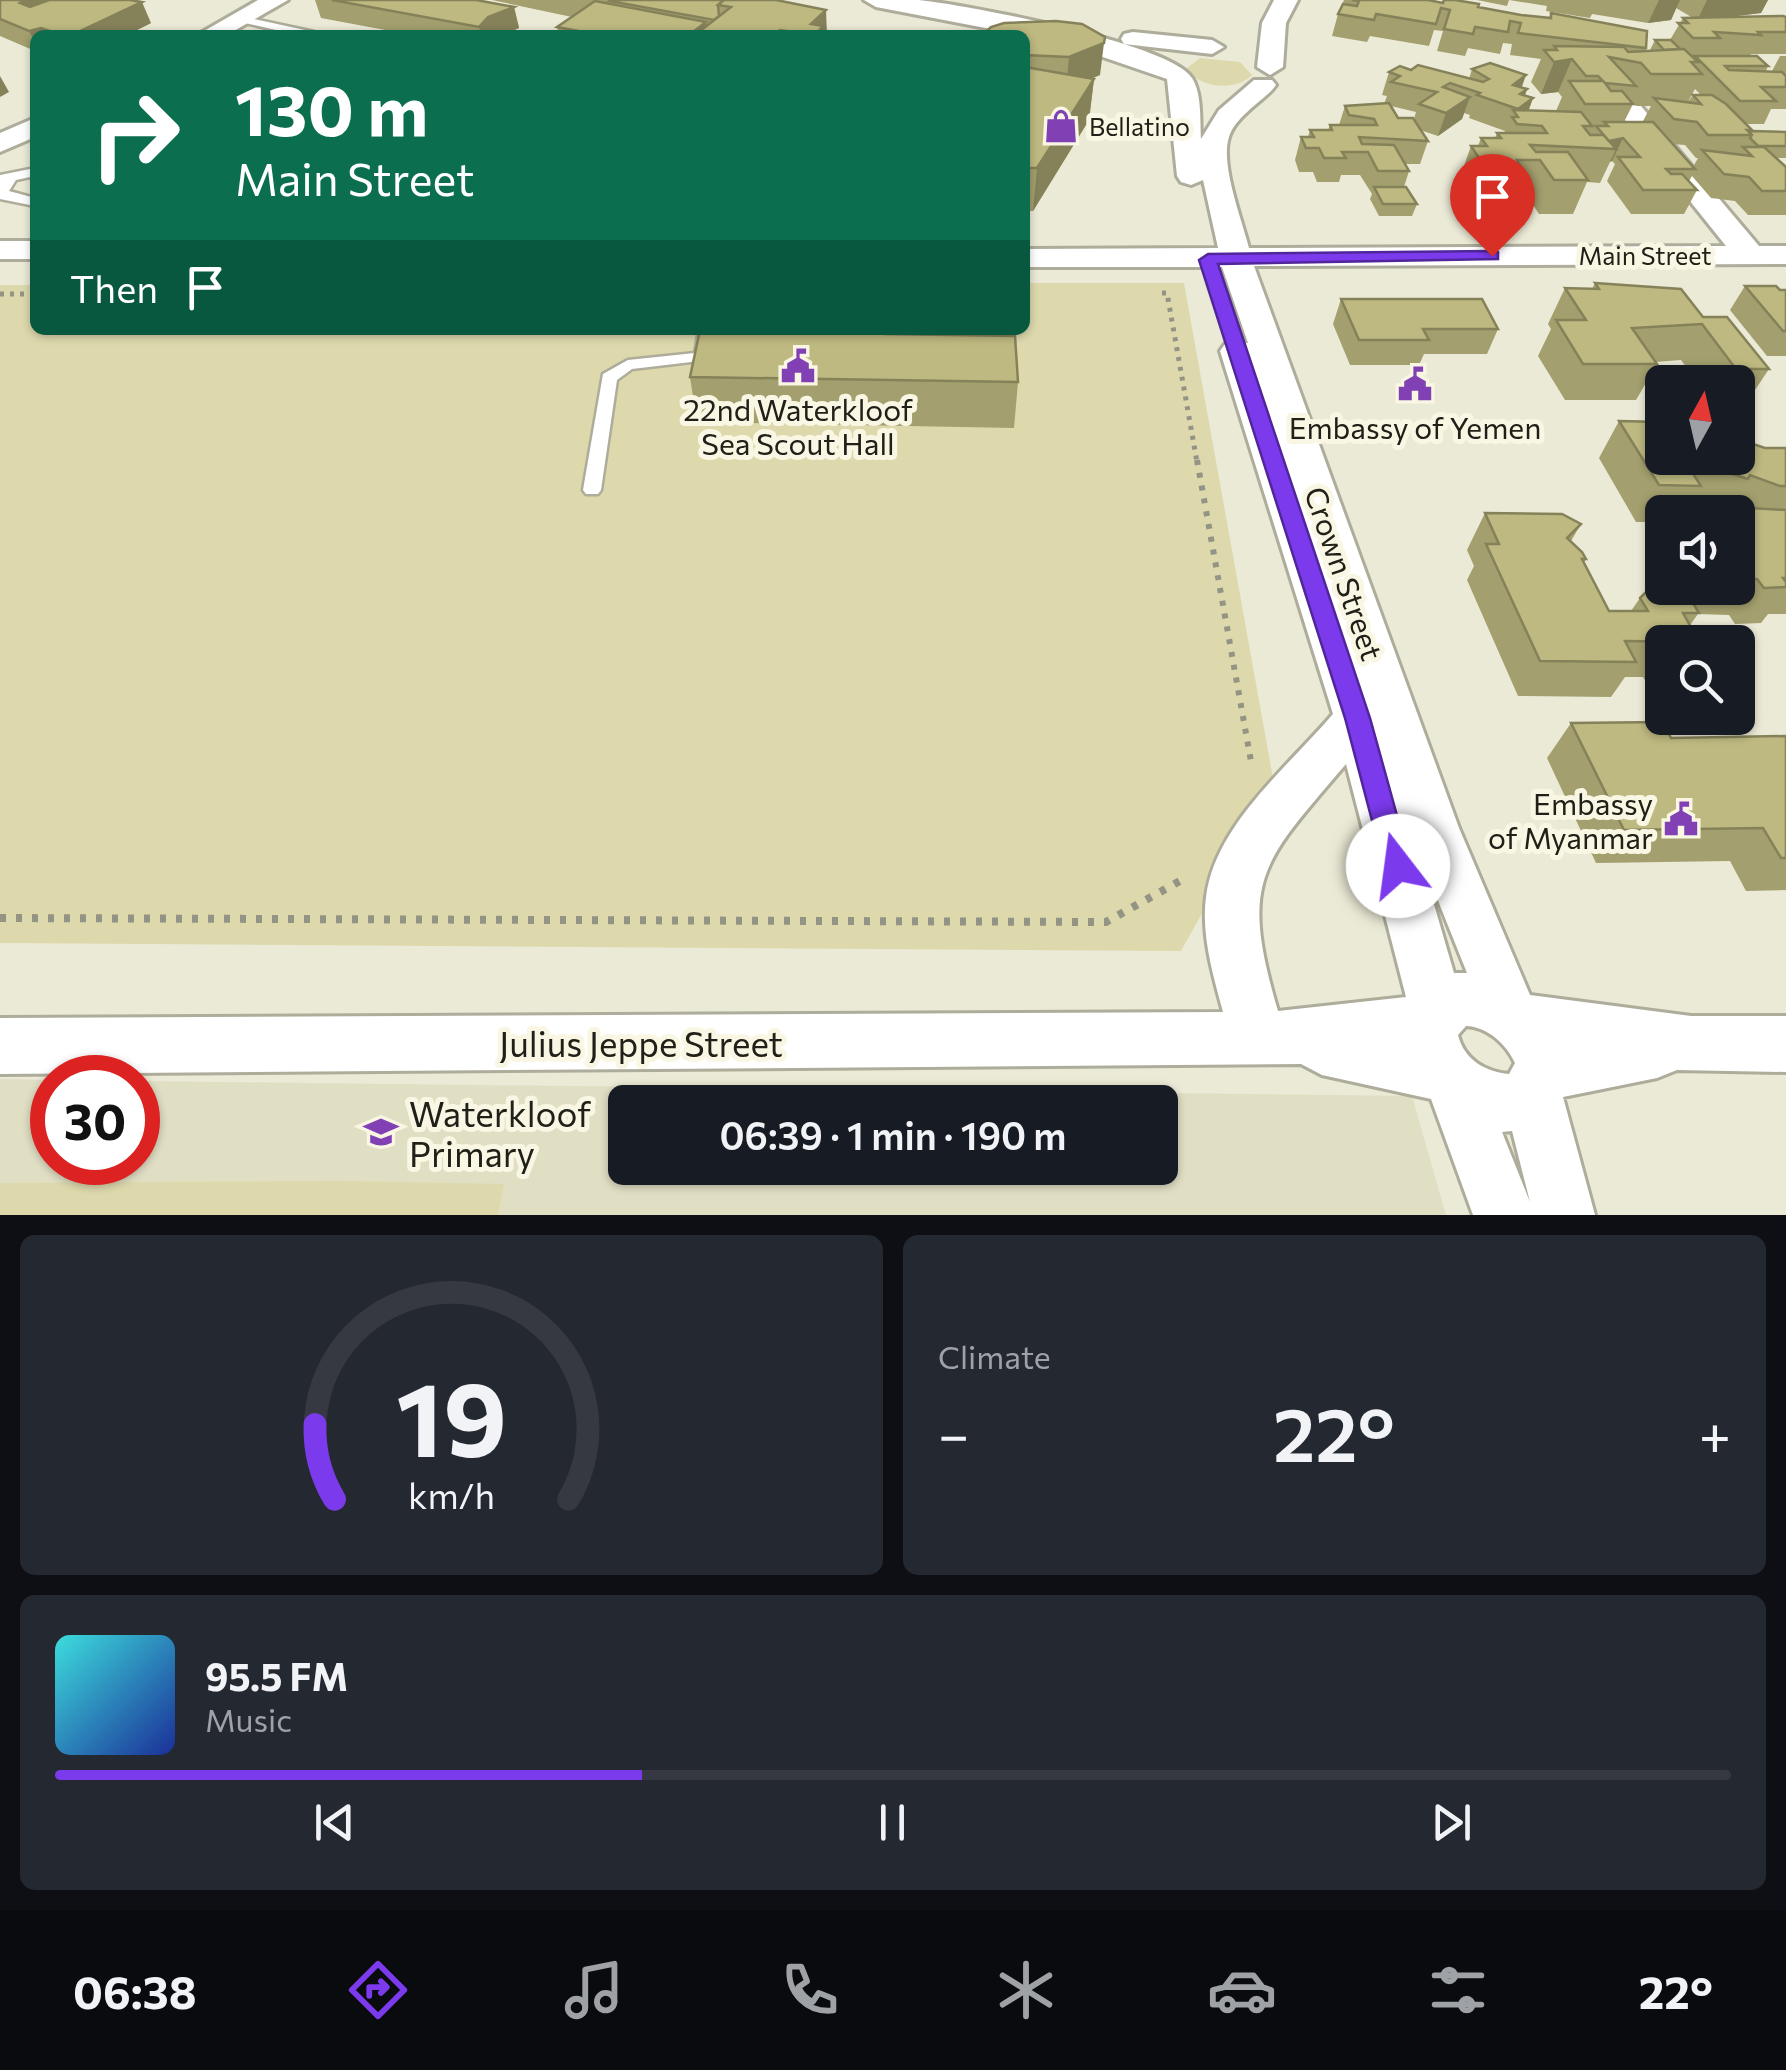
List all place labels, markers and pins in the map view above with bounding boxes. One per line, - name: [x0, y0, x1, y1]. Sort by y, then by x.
- shop icon: Bellatino: [1042, 107, 1080, 145]
- place label: Bellatino: [1089, 111, 1190, 141]
- pin: [1450, 154, 1535, 257]
- public building icon: 22nd Waterkloof Sea Scout Hall: [779, 347, 817, 385]
- public building icon: Embassy of Yemen: [1396, 365, 1434, 403]
- place label: 22nd Waterkloof Sea Scout Hall: [683, 390, 913, 461]
- place label: Embassy of Yemen: [1289, 408, 1541, 445]
- place label: Embassy of Myanmar: [1488, 784, 1653, 855]
- public building icon: Embassy of Myanmar: [1662, 800, 1700, 838]
- place label: Waterkloof Primary: [409, 1091, 591, 1174]
- school or university icon: Waterkloof Primary: [362, 1113, 400, 1151]

